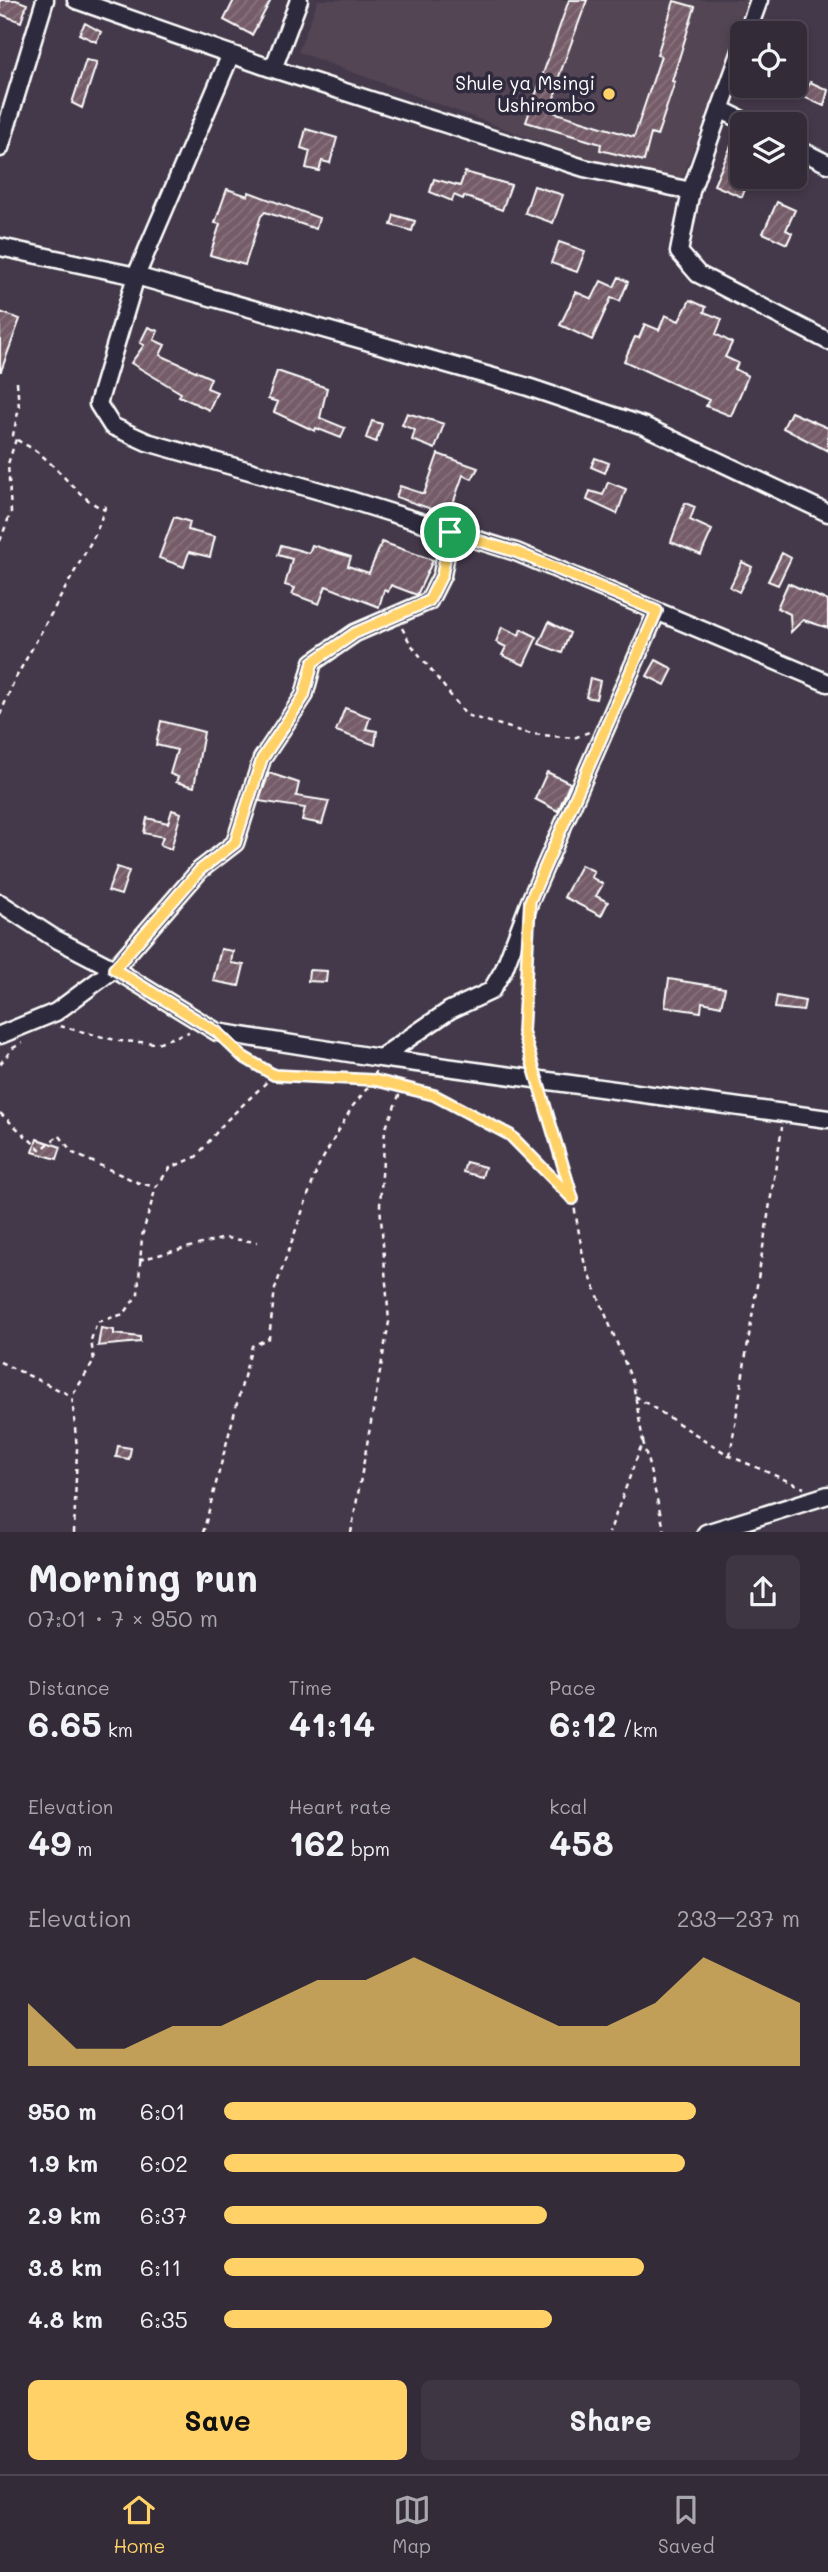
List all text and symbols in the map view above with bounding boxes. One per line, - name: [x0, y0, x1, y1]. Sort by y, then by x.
- map controls: [730, 21, 807, 189]
- button: locate: [730, 21, 807, 98]
- place label: Shule ya Msingi Ushirombo: [455, 70, 595, 117]
- marker: Shule ya Msingi Ushirombo: [601, 86, 617, 102]
- button: layers: [730, 112, 807, 189]
- pin: [420, 502, 480, 562]
- icon: arrive: [431, 513, 469, 551]
- text: Morning run: [28, 1552, 258, 1602]
- button: share: [726, 1555, 800, 1629]
- text: 07:01 · 7 × 950 m: [28, 1603, 218, 1633]
- text: Distance: [28, 1675, 110, 1700]
- text: Time: [289, 1675, 332, 1700]
- text: Pace: [549, 1675, 596, 1700]
- text: 6.65: [28, 1700, 102, 1746]
- text: 41:14: [289, 1700, 375, 1746]
- text: 6:12: [549, 1700, 617, 1746]
- text: km: [102, 1717, 133, 1742]
- text: /km: [617, 1717, 658, 1742]
- text: Elevation: [28, 1794, 113, 1819]
- text: Heart rate: [289, 1794, 391, 1819]
- text: kcal: [549, 1794, 587, 1819]
- text: 49: [28, 1819, 71, 1865]
- text: 162: [289, 1819, 345, 1865]
- text: 458: [549, 1819, 614, 1865]
- text: m: [71, 1836, 92, 1861]
- text: bpm: [345, 1836, 390, 1861]
- text: Elevation: [28, 1903, 131, 1933]
- text: 233–237 m: [677, 1903, 800, 1933]
- text: 950 m: [28, 2096, 97, 2126]
- text: 6:01: [140, 2096, 186, 2126]
- text: 1.9 km: [28, 2148, 98, 2178]
- text: 6:02: [140, 2148, 188, 2178]
- text: 2.9 km: [28, 2200, 101, 2230]
- text: 6:37: [140, 2200, 187, 2230]
- text: 3.8 km: [28, 2252, 102, 2282]
- text: 6:11: [140, 2252, 182, 2282]
- text: 4.8 km: [28, 2304, 103, 2334]
- text: 6:35: [140, 2304, 188, 2334]
- button: Save: [28, 2380, 407, 2460]
- button: Share: [421, 2380, 800, 2460]
- tab: Home: [114, 2491, 165, 2558]
- tab: Map: [392, 2491, 431, 2558]
- tab: Saved: [658, 2491, 714, 2558]

